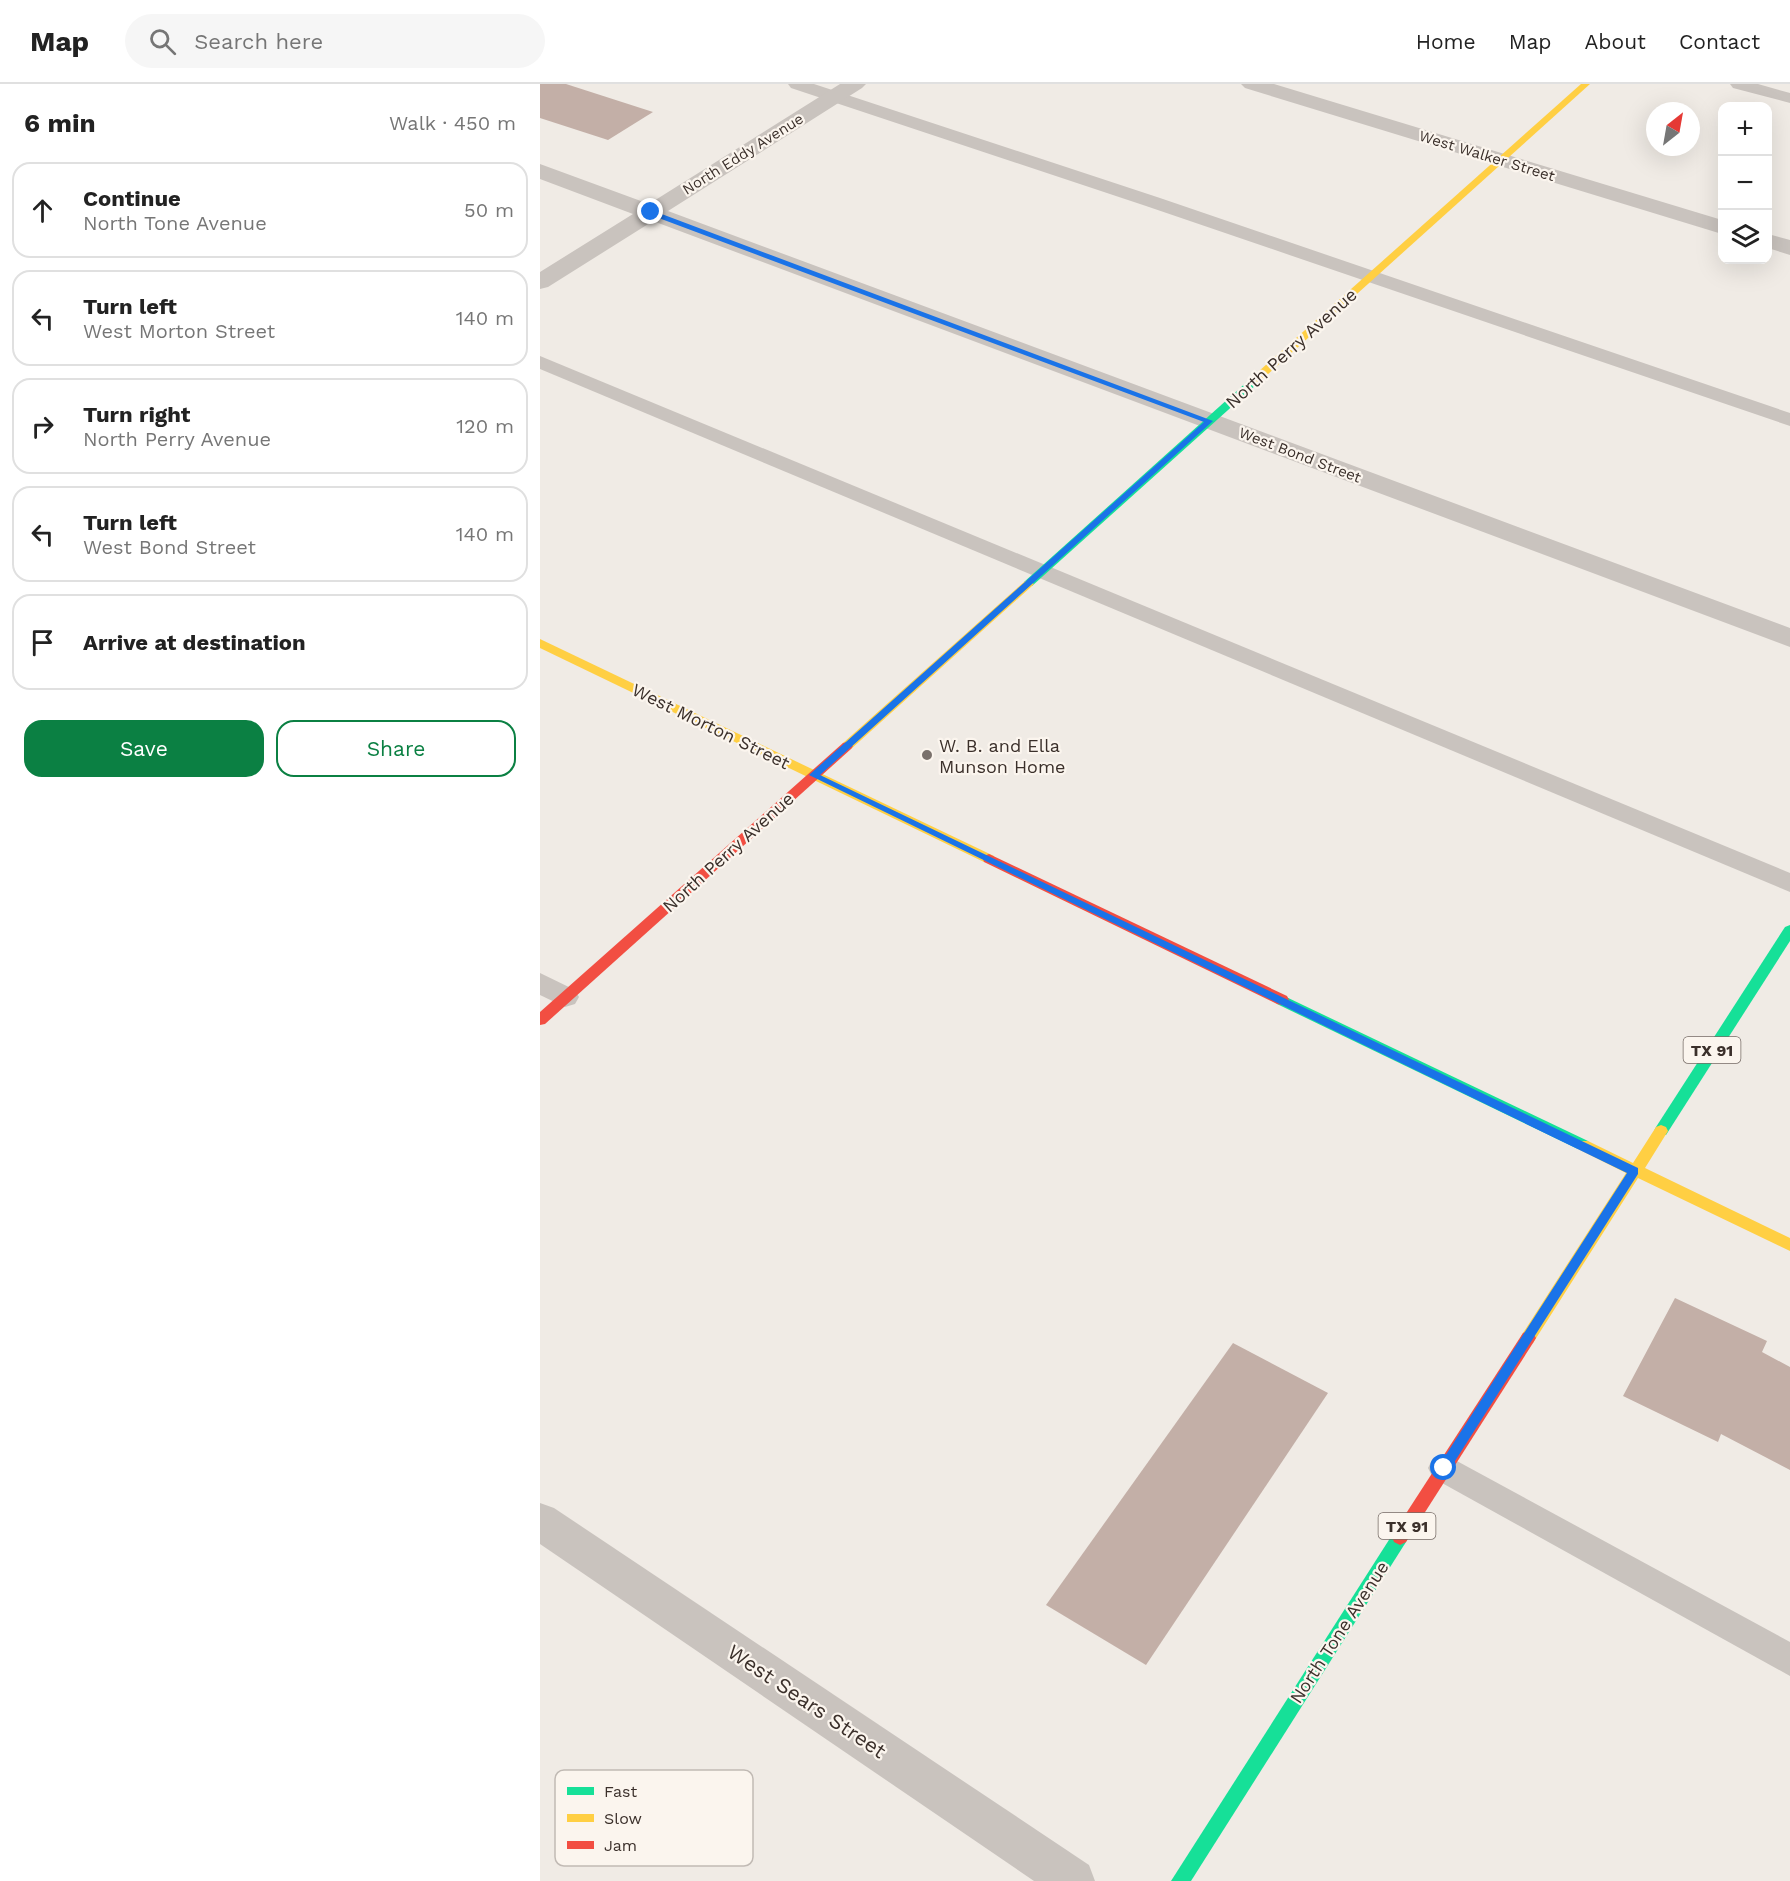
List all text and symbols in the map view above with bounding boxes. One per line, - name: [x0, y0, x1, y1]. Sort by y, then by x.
- search box: [125, 14, 545, 68]
- text: Map: [30, 25, 89, 58]
- icon: search: [146, 25, 179, 58]
- text: Search here: [194, 29, 323, 54]
- text: Home: [1416, 29, 1476, 54]
- text: Map: [1509, 29, 1552, 54]
- text: About: [1585, 29, 1646, 54]
- text: Contact: [1679, 29, 1760, 54]
- north arrow: [1646, 102, 1700, 156]
- map controls: [1718, 102, 1772, 264]
- button: +: [1718, 102, 1772, 156]
- text: 6 min: [24, 108, 96, 138]
- street label: North Eddy Avenue: [679, 109, 807, 199]
- text: Walk · 450 m: [389, 111, 516, 135]
- street label: West Walker Street: [1417, 127, 1558, 185]
- button: −: [1718, 156, 1772, 210]
- text: Continue: [83, 186, 181, 211]
- icon: ahead: [26, 194, 59, 227]
- text: 50 m: [464, 198, 514, 222]
- route end: [637, 198, 663, 224]
- button: layers: [1718, 210, 1772, 264]
- text: North Tone Avenue: [83, 211, 267, 235]
- street label: North Perry Avenue: [1221, 284, 1361, 412]
- text: Turn left: [83, 294, 177, 319]
- icon: left: [26, 302, 59, 335]
- text: 140 m: [456, 306, 514, 330]
- text: West Morton Street: [83, 319, 275, 343]
- text: Turn right: [83, 402, 190, 427]
- icon: right: [26, 410, 59, 443]
- text: 120 m: [456, 414, 514, 438]
- street label: West Bond Street: [1236, 423, 1364, 487]
- text: North Perry Avenue: [83, 427, 271, 451]
- text: Turn left: [83, 510, 177, 535]
- icon: left: [26, 518, 59, 551]
- text: 140 m: [456, 522, 514, 546]
- text: West Bond Street: [83, 535, 256, 559]
- icon: arrive: [26, 626, 59, 659]
- text: Arrive at destination: [83, 630, 306, 655]
- street label: West Morton Street: [629, 679, 794, 774]
- button: Save: [24, 720, 264, 777]
- button: Share: [276, 720, 516, 777]
- place label: W. B. and Ella Munson Home: [939, 735, 1065, 777]
- marker: W. B. and Ella Munson Home: [920, 748, 934, 762]
- street label: North Perry Avenue: [658, 788, 798, 916]
- road number: TX 91: [1684, 1037, 1740, 1063]
- route start: [1430, 1454, 1456, 1480]
- road number: TX 91: [1378, 1513, 1436, 1539]
- street label: North Tone Avenue: [1285, 1557, 1393, 1707]
- street label: West Sears Street: [723, 1639, 891, 1763]
- legend: [555, 1770, 753, 1866]
- text: Fast: [604, 1782, 637, 1801]
- text: Slow: [604, 1809, 642, 1828]
- text: Jam: [604, 1836, 637, 1855]

